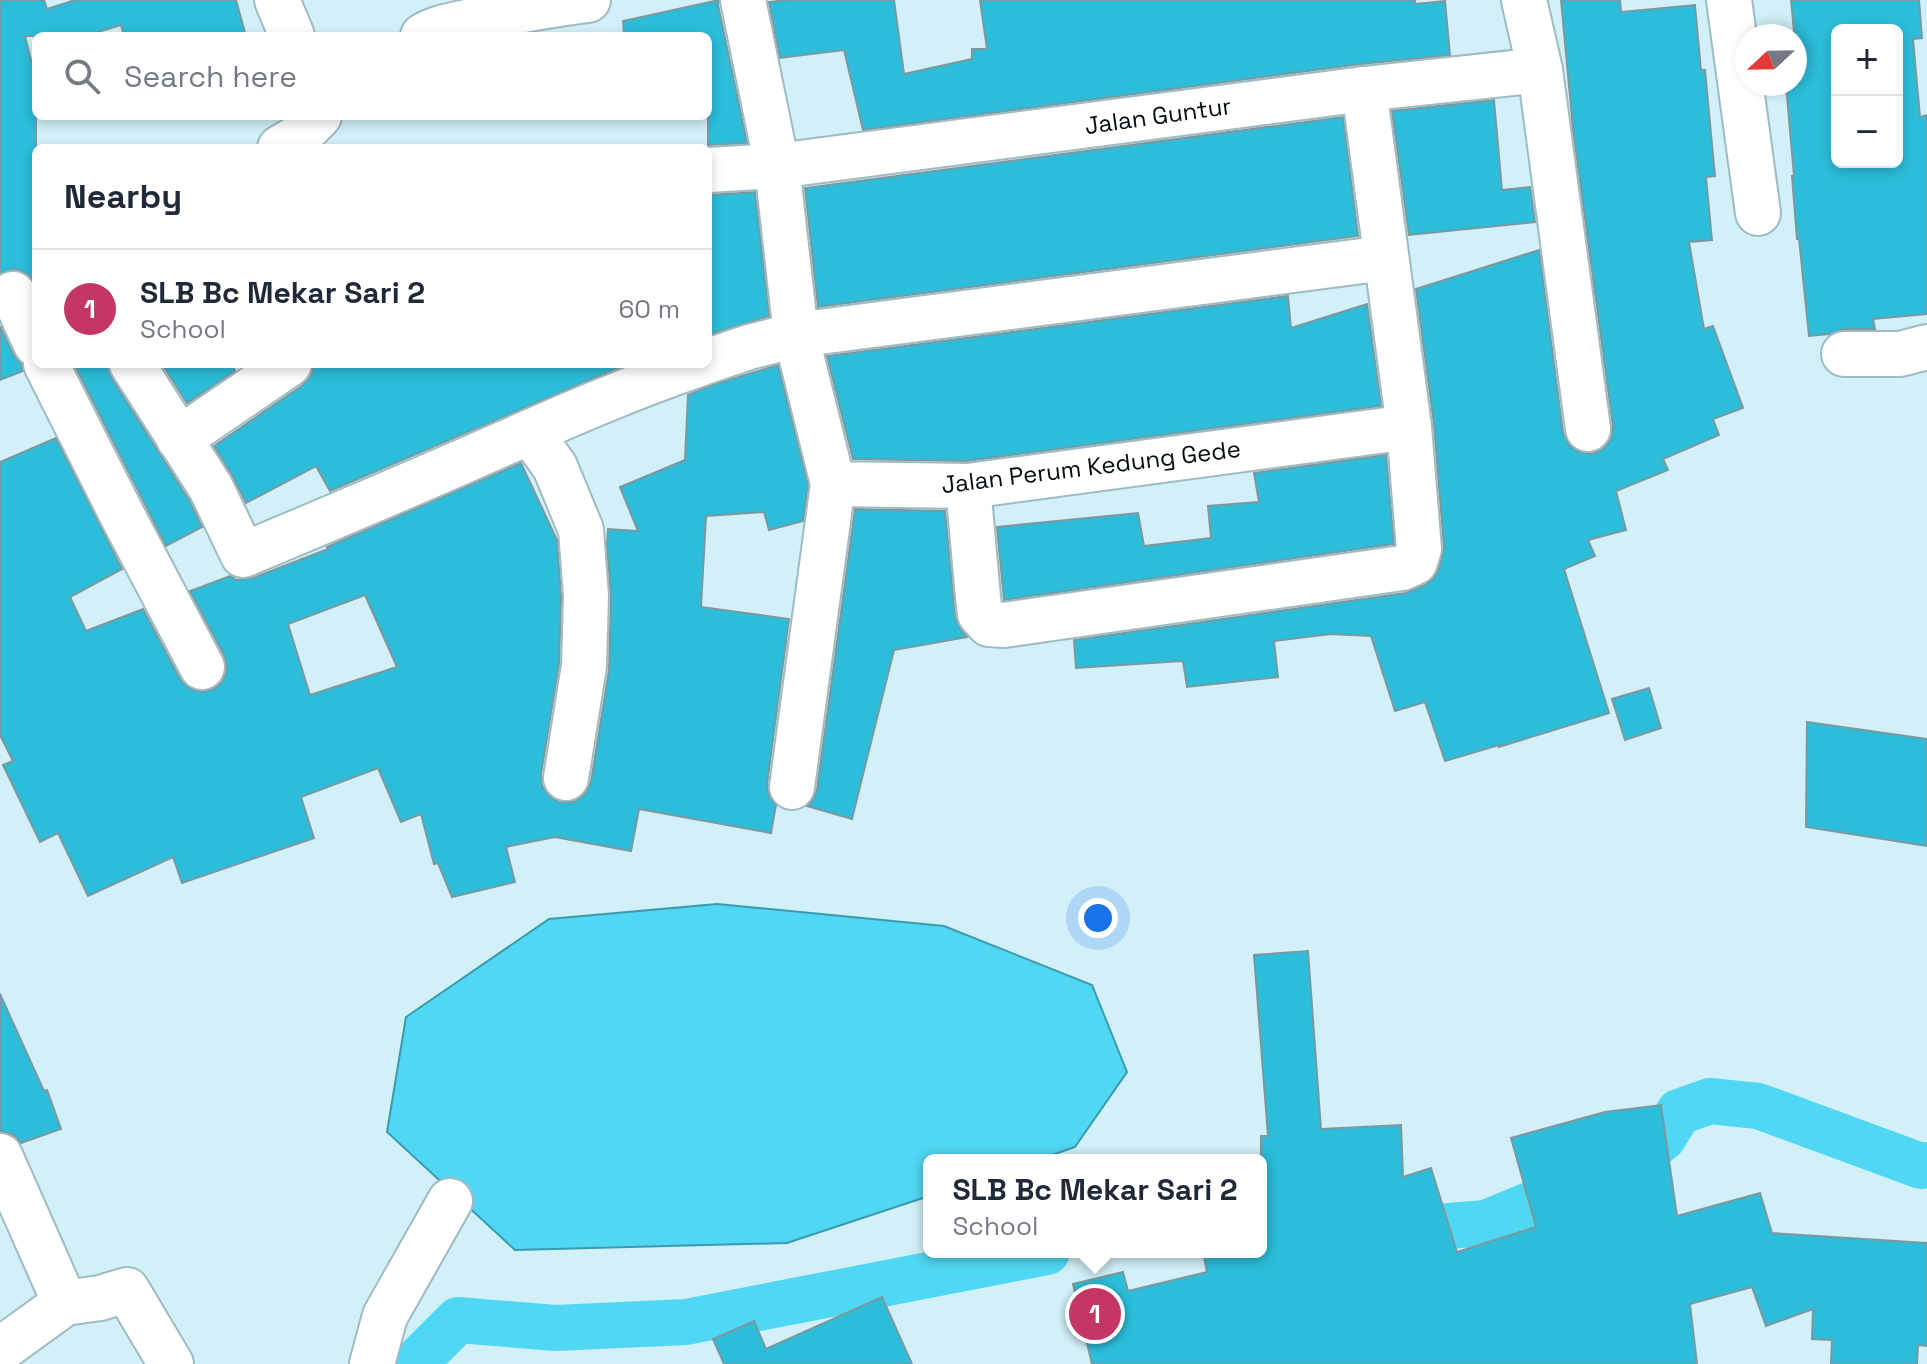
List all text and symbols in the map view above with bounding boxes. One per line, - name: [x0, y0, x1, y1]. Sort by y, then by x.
- north arrow: [1735, 24, 1807, 96]
- map controls: [1831, 24, 1903, 168]
- button: +: [1831, 24, 1903, 96]
- search box: [32, 32, 712, 120]
- icon: search: [60, 54, 104, 98]
- text: Search here: [124, 57, 297, 96]
- street label: Jalan Guntur: [1083, 90, 1233, 141]
- button: −: [1831, 96, 1903, 168]
- text: Nearby: [64, 175, 182, 218]
- text: SLB Bc Mekar Sari 2: [140, 273, 425, 312]
- text: 1: [84, 292, 96, 326]
- text: 60 m: [618, 292, 680, 326]
- text: School: [140, 312, 226, 346]
- street label: Jalan Perum Kedung Gede: [940, 433, 1242, 500]
- your location: [1078, 898, 1118, 938]
- popup: [923, 1154, 1267, 1258]
- text: SLB Bc Mekar Sari 2: [952, 1170, 1238, 1209]
- text: School: [952, 1209, 1038, 1243]
- pin: 1: [1069, 1284, 1121, 1344]

